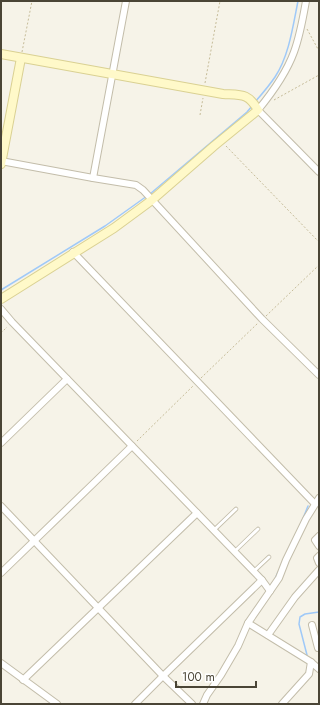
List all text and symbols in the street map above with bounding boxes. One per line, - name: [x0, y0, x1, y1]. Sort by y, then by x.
- scale bar: [176, 663, 256, 689]
- text: 100 m: [182, 668, 215, 686]

